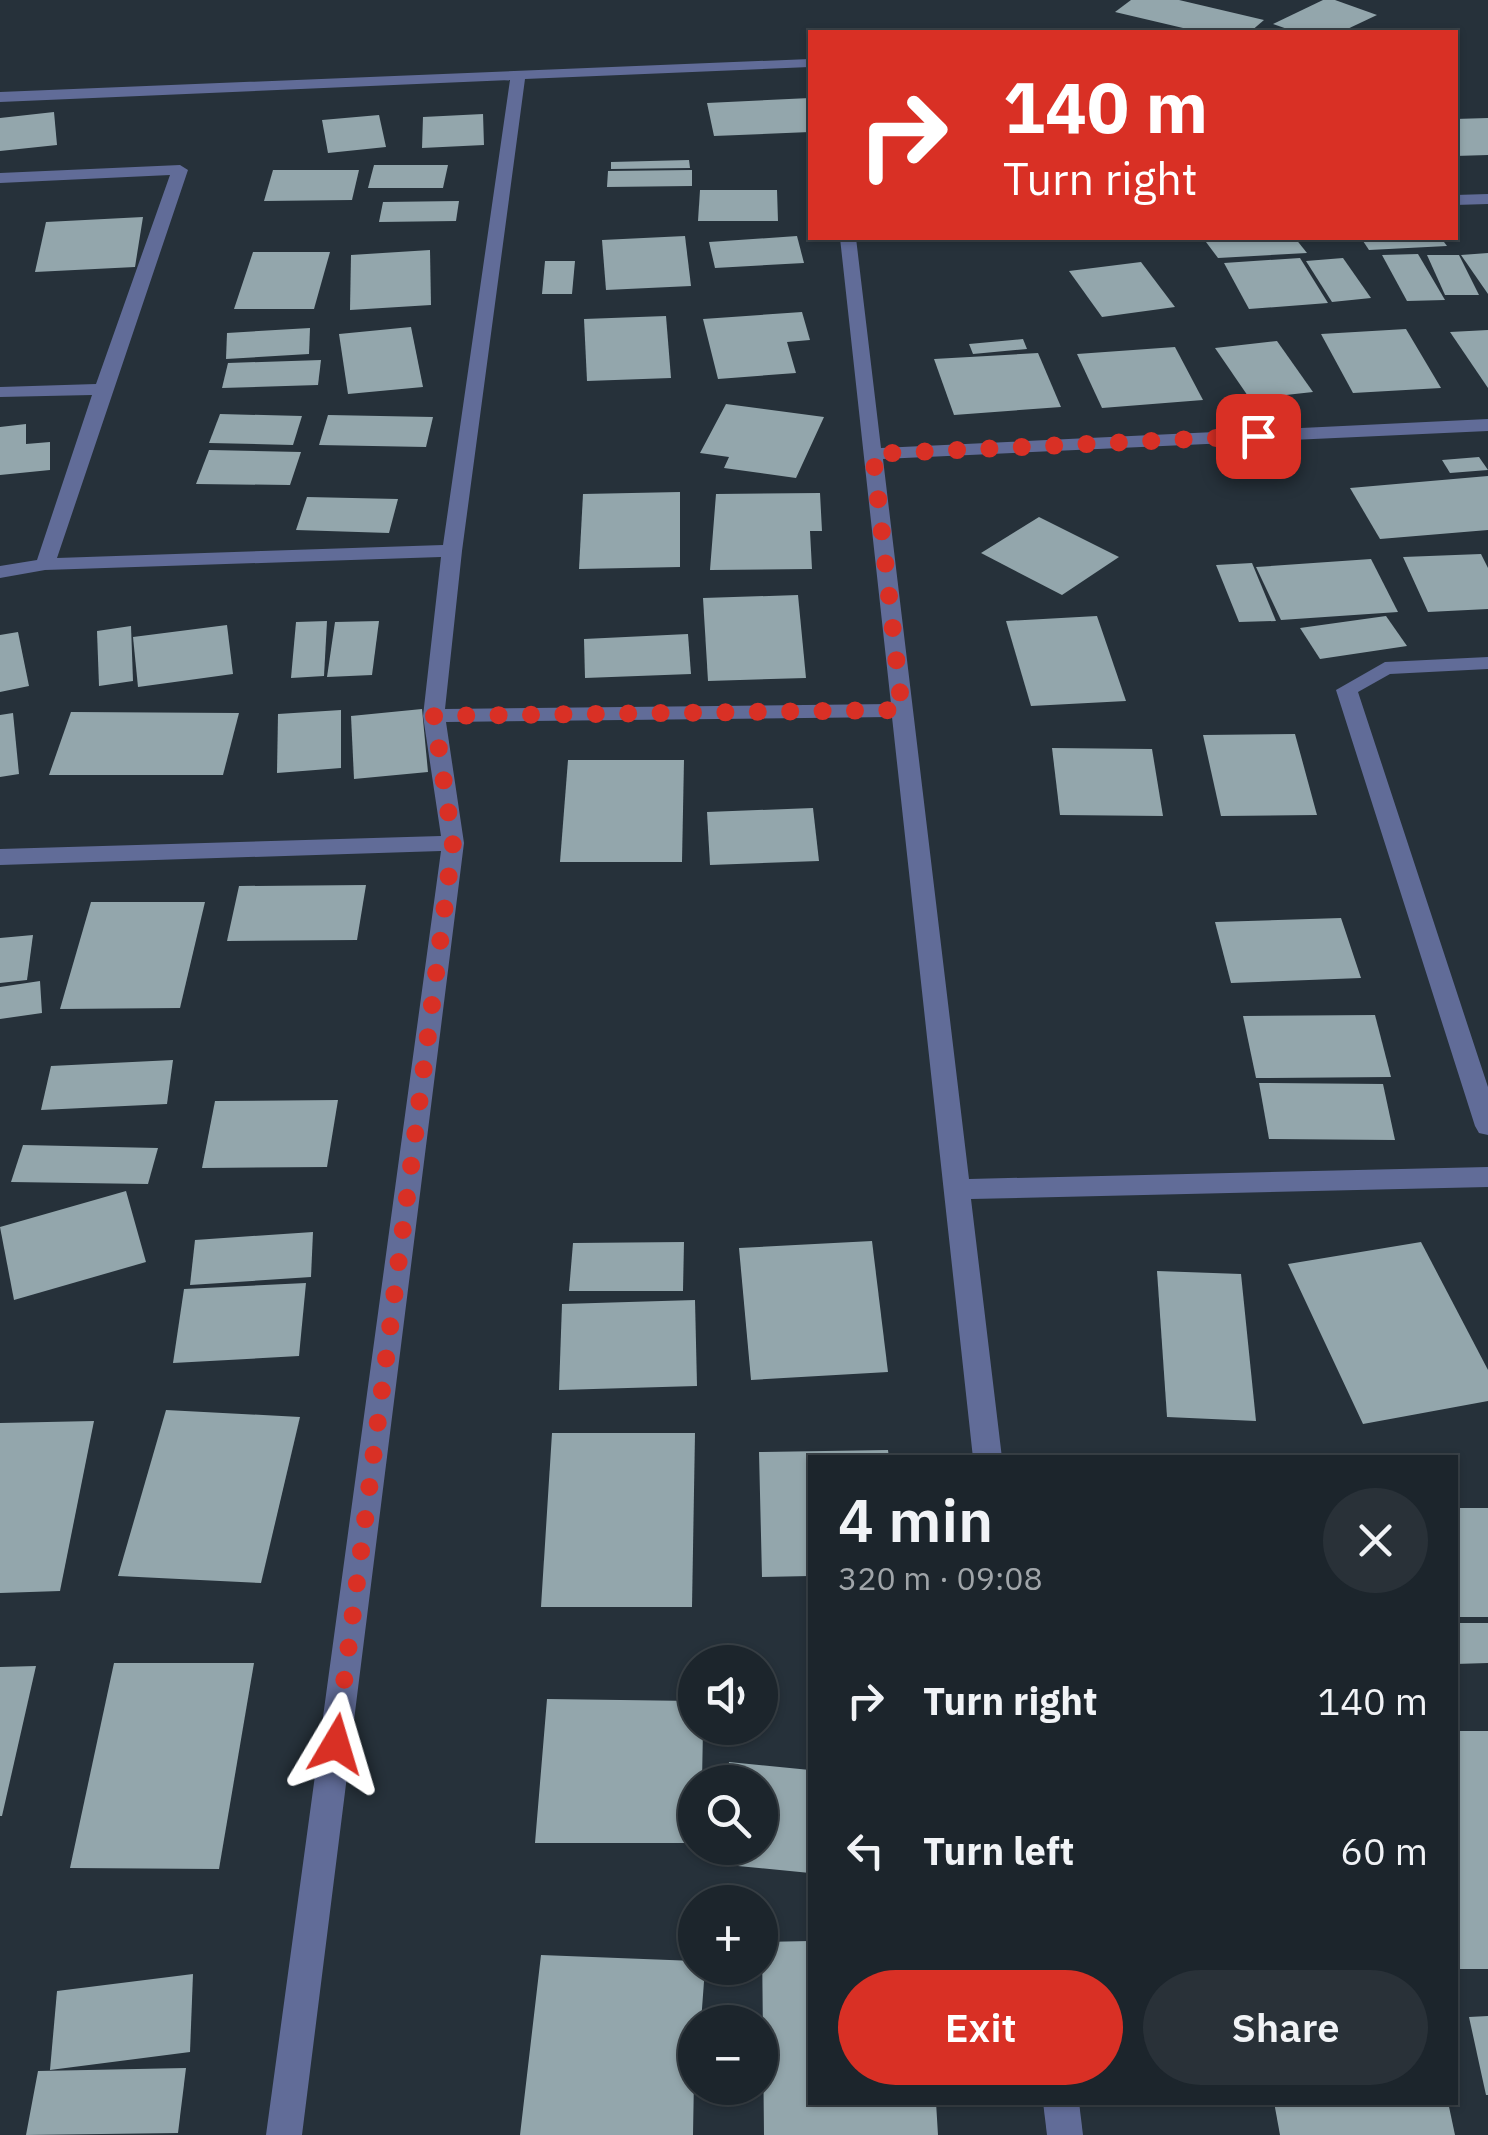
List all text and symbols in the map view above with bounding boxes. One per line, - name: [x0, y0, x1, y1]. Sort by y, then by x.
- text: 140 m: [1003, 61, 1208, 152]
- icon: right: [838, 70, 968, 200]
- text: Turn right: [1003, 149, 1198, 207]
- pin: [1216, 394, 1301, 479]
- icon: arrive: [1231, 409, 1286, 464]
- text: 4 min: [838, 1480, 993, 1559]
- button: close: [1323, 1488, 1428, 1593]
- text: 320 m · 09:08: [838, 1557, 1043, 1599]
- map controls: [678, 1645, 778, 2105]
- button: sound: [678, 1645, 778, 1745]
- icon: right: [838, 1673, 893, 1728]
- text: Turn right: [923, 1676, 1098, 1725]
- text: 140 m: [1317, 1676, 1428, 1725]
- position arrow: [284, 1692, 388, 1796]
- button: search: [678, 1765, 778, 1865]
- icon: left: [838, 1823, 893, 1878]
- text: Turn left: [923, 1826, 1074, 1875]
- text: 60 m: [1340, 1826, 1428, 1875]
- button: +: [678, 1885, 778, 1985]
- button: Exit: [838, 1970, 1123, 2085]
- button: Share: [1143, 1970, 1428, 2085]
- button: −: [678, 2005, 778, 2105]

